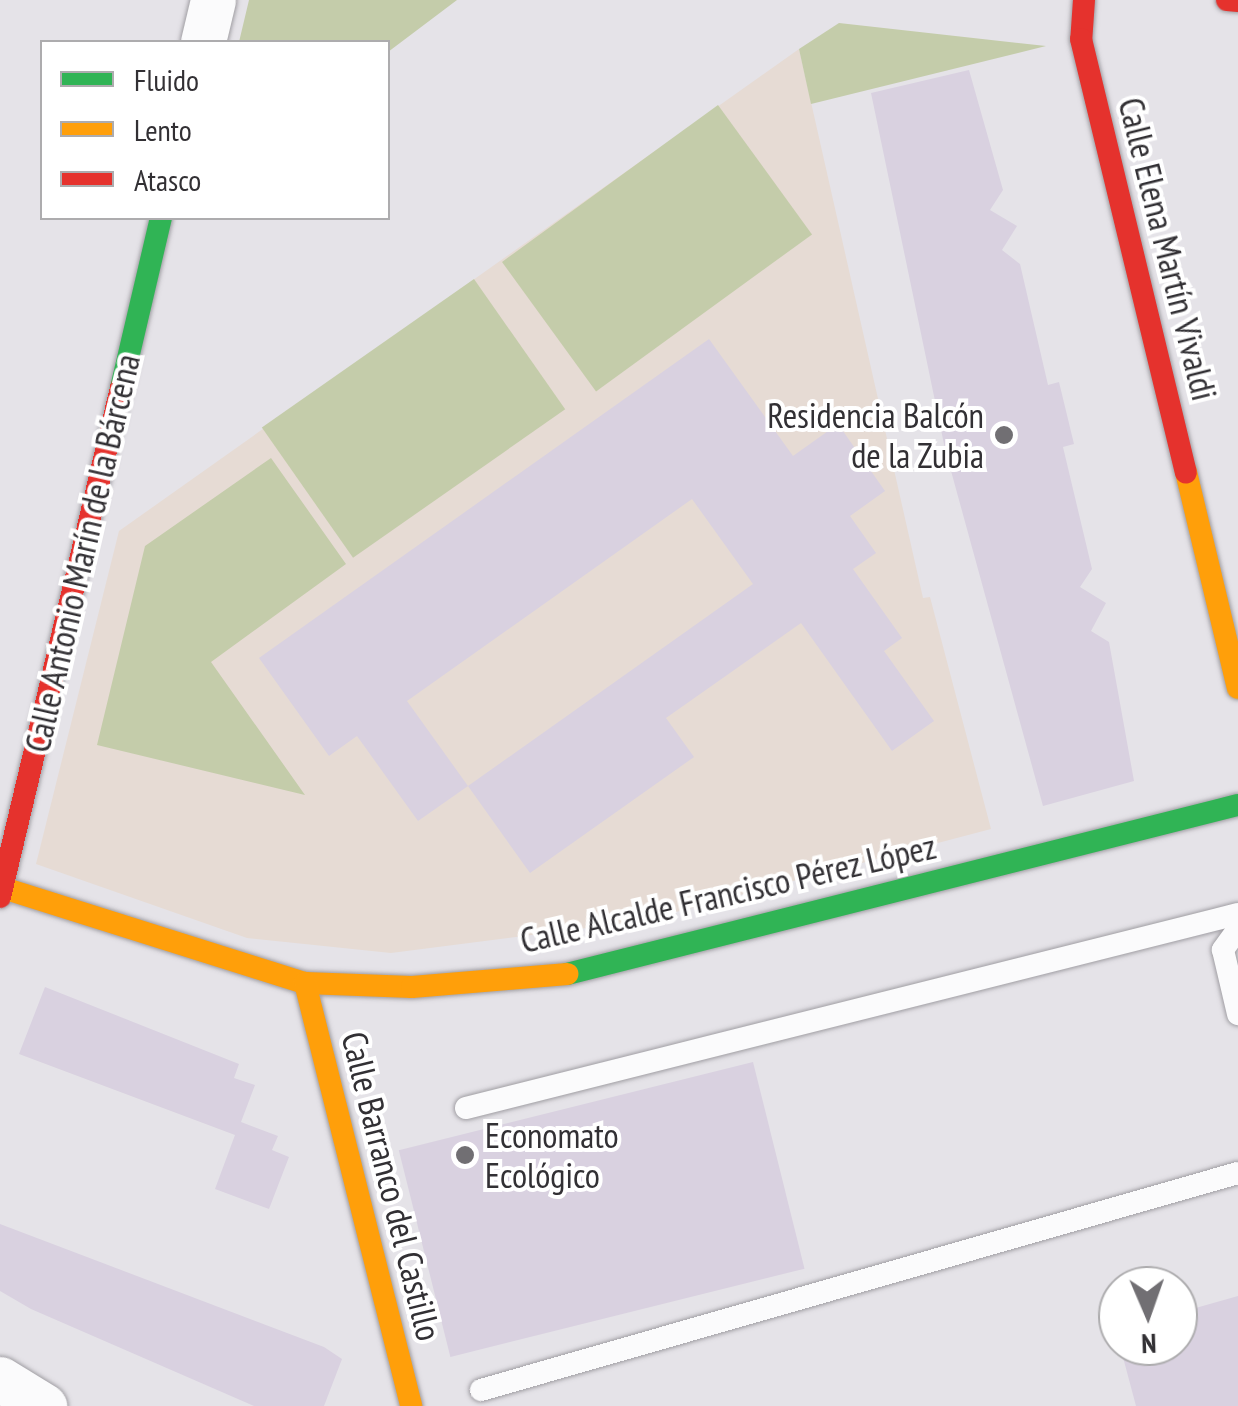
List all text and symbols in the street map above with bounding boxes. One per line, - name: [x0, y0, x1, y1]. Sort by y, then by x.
- legend: [40, 40, 390, 220]
- text: Fluido: [134, 60, 199, 99]
- street label: Calle Elena Martín Vivaldi: [1110, 93, 1226, 405]
- text: Lento: [134, 110, 192, 149]
- text: Atasco: [134, 160, 201, 199]
- street label: Calle Antonio Marín de la Bárcena: [16, 349, 148, 757]
- place label: Residencia Balcón de la Zubia: [767, 394, 984, 476]
- marker: Residencia Balcón de la Zubia: [993, 424, 1015, 446]
- street label: Calle Alcalde Francisco Pérez López: [515, 825, 941, 961]
- street label: Calle Barranco del Castillo: [333, 1027, 451, 1345]
- place label: Economato Ecológico: [485, 1114, 619, 1196]
- marker: Economato Ecológico: [454, 1144, 476, 1166]
- north arrow: [1098, 1266, 1198, 1366]
- text: N: [1141, 1326, 1157, 1363]

